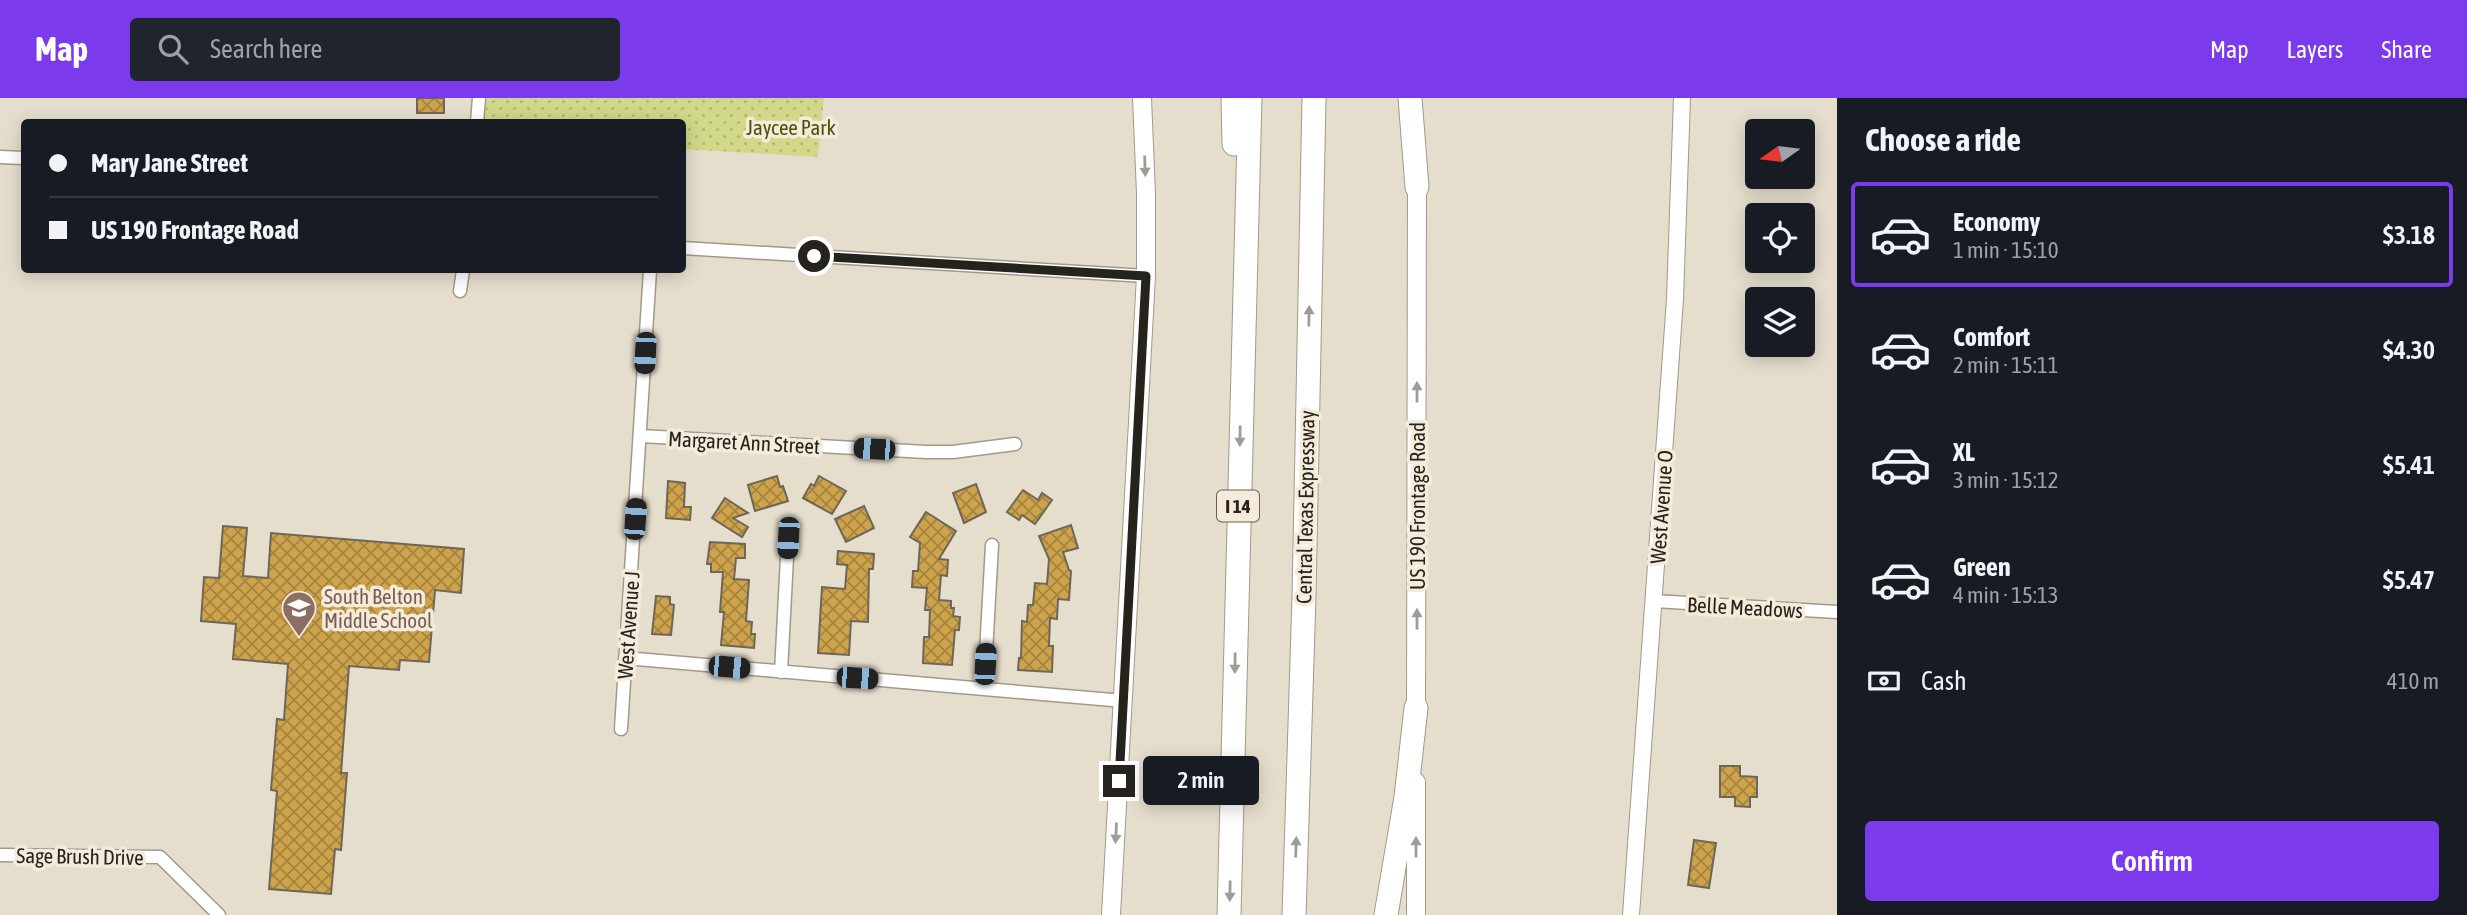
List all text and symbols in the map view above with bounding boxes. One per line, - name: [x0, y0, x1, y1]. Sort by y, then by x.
- search box: [130, 18, 620, 81]
- text: Map: [35, 30, 88, 68]
- icon: search: [154, 30, 192, 68]
- text: Search here: [210, 34, 322, 64]
- text: Map: [2210, 36, 2249, 63]
- text: Layers: [2287, 36, 2343, 63]
- text: Share: [2381, 36, 2432, 63]
- park label: Jaycee Park: [746, 115, 836, 139]
- north arrow: [1745, 119, 1815, 189]
- map controls: [1745, 119, 1815, 357]
- text: Choose a ride: [1865, 121, 2021, 158]
- text: Mary Jane Street: [91, 148, 248, 178]
- one-way arrow: [1139, 155, 1150, 177]
- button: locate: [1745, 203, 1815, 273]
- icon: car: [1869, 203, 1932, 266]
- text: Economy: [1953, 207, 2040, 237]
- text: US 190 Frontage Road: [91, 215, 299, 245]
- text: $3.18: [2383, 220, 2435, 250]
- text: 1 min · 15:10: [1953, 237, 2059, 263]
- route start: [798, 240, 830, 272]
- button: layers: [1745, 287, 1815, 357]
- one-way arrow: [1303, 304, 1315, 326]
- icon: car: [1869, 318, 1932, 381]
- text: Comfort: [1953, 322, 2030, 352]
- car: [634, 331, 657, 375]
- text: $4.30: [2383, 335, 2435, 365]
- text: 2 min · 15:11: [1953, 352, 2059, 378]
- one-way arrow: [1411, 381, 1423, 403]
- street label: Central Texas Expressway: [1291, 410, 1319, 604]
- street label: US 190 Frontage Road: [1405, 422, 1429, 590]
- one-way arrow: [1234, 425, 1246, 447]
- street label: Margaret Ann Street: [667, 426, 821, 458]
- icon: car: [1869, 433, 1932, 496]
- car: [853, 437, 896, 461]
- text: XL: [1953, 437, 1975, 467]
- street label: West Avenue O: [1645, 449, 1677, 565]
- text: $5.41: [2383, 450, 2435, 480]
- text: 3 min · 15:12: [1953, 467, 2059, 493]
- road number: I 14: [1217, 490, 1259, 522]
- car: [624, 497, 647, 541]
- car: [777, 516, 800, 560]
- icon: car: [1869, 548, 1932, 611]
- text: Green: [1953, 552, 2011, 582]
- text: $5.47: [2383, 565, 2435, 595]
- street label: West Avenue J: [612, 570, 644, 680]
- text: 4 min · 15:13: [1953, 582, 2059, 608]
- place label: South Belton Middle School: [324, 584, 433, 632]
- school or university icon: South Belton Middle School: [280, 589, 318, 638]
- street label: Belle Meadows: [1687, 592, 1803, 622]
- one-way arrow: [1411, 608, 1423, 630]
- car: [974, 642, 997, 686]
- one-way arrow: [1229, 652, 1241, 674]
- car: [708, 655, 751, 679]
- icon: cash: [1865, 662, 1903, 700]
- car: [836, 666, 879, 690]
- text: Cash: [1921, 666, 1967, 696]
- text: 410 m: [2387, 668, 2439, 694]
- callout: 2 min: [1144, 756, 1259, 806]
- route end: [1103, 765, 1135, 797]
- text: 2 min: [1178, 767, 1224, 793]
- button: Confirm: [1865, 821, 2439, 901]
- one-way arrow: [1110, 823, 1121, 845]
- one-way arrow: [1290, 836, 1302, 858]
- one-way arrow: [1410, 836, 1422, 858]
- street label: Sage Brush Drive: [16, 843, 144, 869]
- one-way arrow: [1224, 880, 1236, 902]

